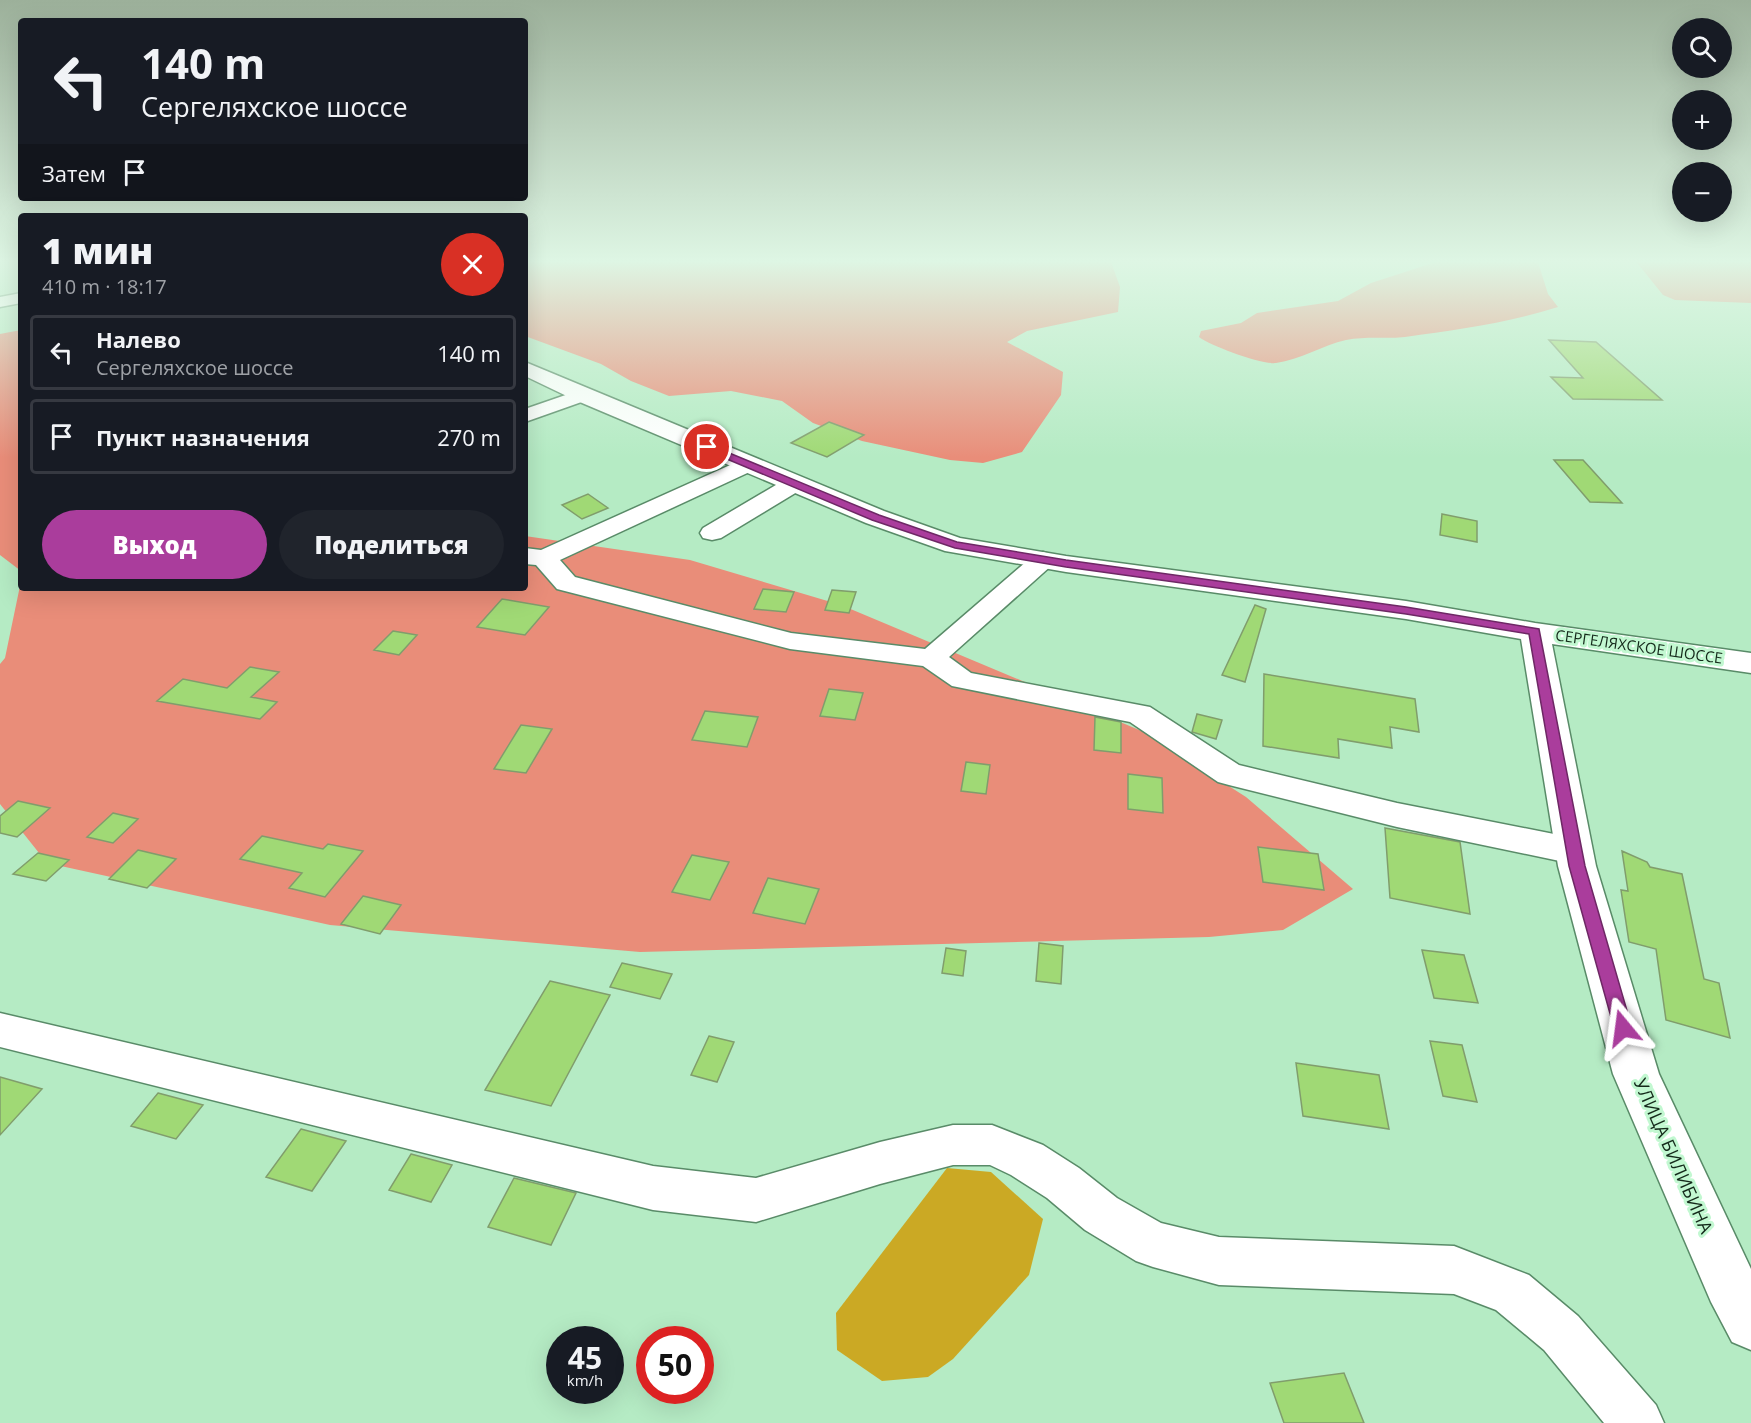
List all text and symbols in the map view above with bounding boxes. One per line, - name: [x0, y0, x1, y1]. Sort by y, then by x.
- map controls: [1672, 18, 1732, 222]
- button: search: [1672, 18, 1732, 78]
- text: 140 m: [141, 34, 265, 91]
- icon: left: [42, 42, 120, 120]
- text: Сергеляхское шоссе: [141, 88, 408, 125]
- button: +: [1672, 90, 1732, 150]
- icon: arrive: [118, 156, 151, 189]
- text: Затем: [42, 158, 106, 188]
- button: −: [1672, 162, 1732, 222]
- text: 1 мин: [42, 226, 153, 275]
- button: close: [441, 233, 504, 296]
- text: 410 m · 18:17: [42, 273, 167, 300]
- text: Налево: [96, 324, 181, 354]
- icon: left: [45, 336, 78, 369]
- text: 140 m: [437, 338, 501, 368]
- text: Сергеляхское шоссе: [96, 354, 294, 381]
- icon: arrive: [45, 420, 78, 453]
- pin: [681, 421, 732, 472]
- text: Пункт назначения: [96, 422, 310, 452]
- text: 270 m: [437, 422, 501, 452]
- icon: arrive: [690, 430, 723, 463]
- button: Выход: [42, 510, 267, 579]
- button: Поделиться: [279, 510, 504, 579]
- street label: СЕРГЕЛЯХСКОЕ ШОССЕ: [1554, 624, 1724, 668]
- position arrow: [1591, 996, 1655, 1060]
- street label: УЛИЦА БИЛИБИНА: [1629, 1074, 1719, 1237]
- speed limit sign: 50: [636, 1326, 714, 1404]
- text: 45: [568, 1337, 602, 1378]
- text: km/h: [567, 1370, 603, 1390]

